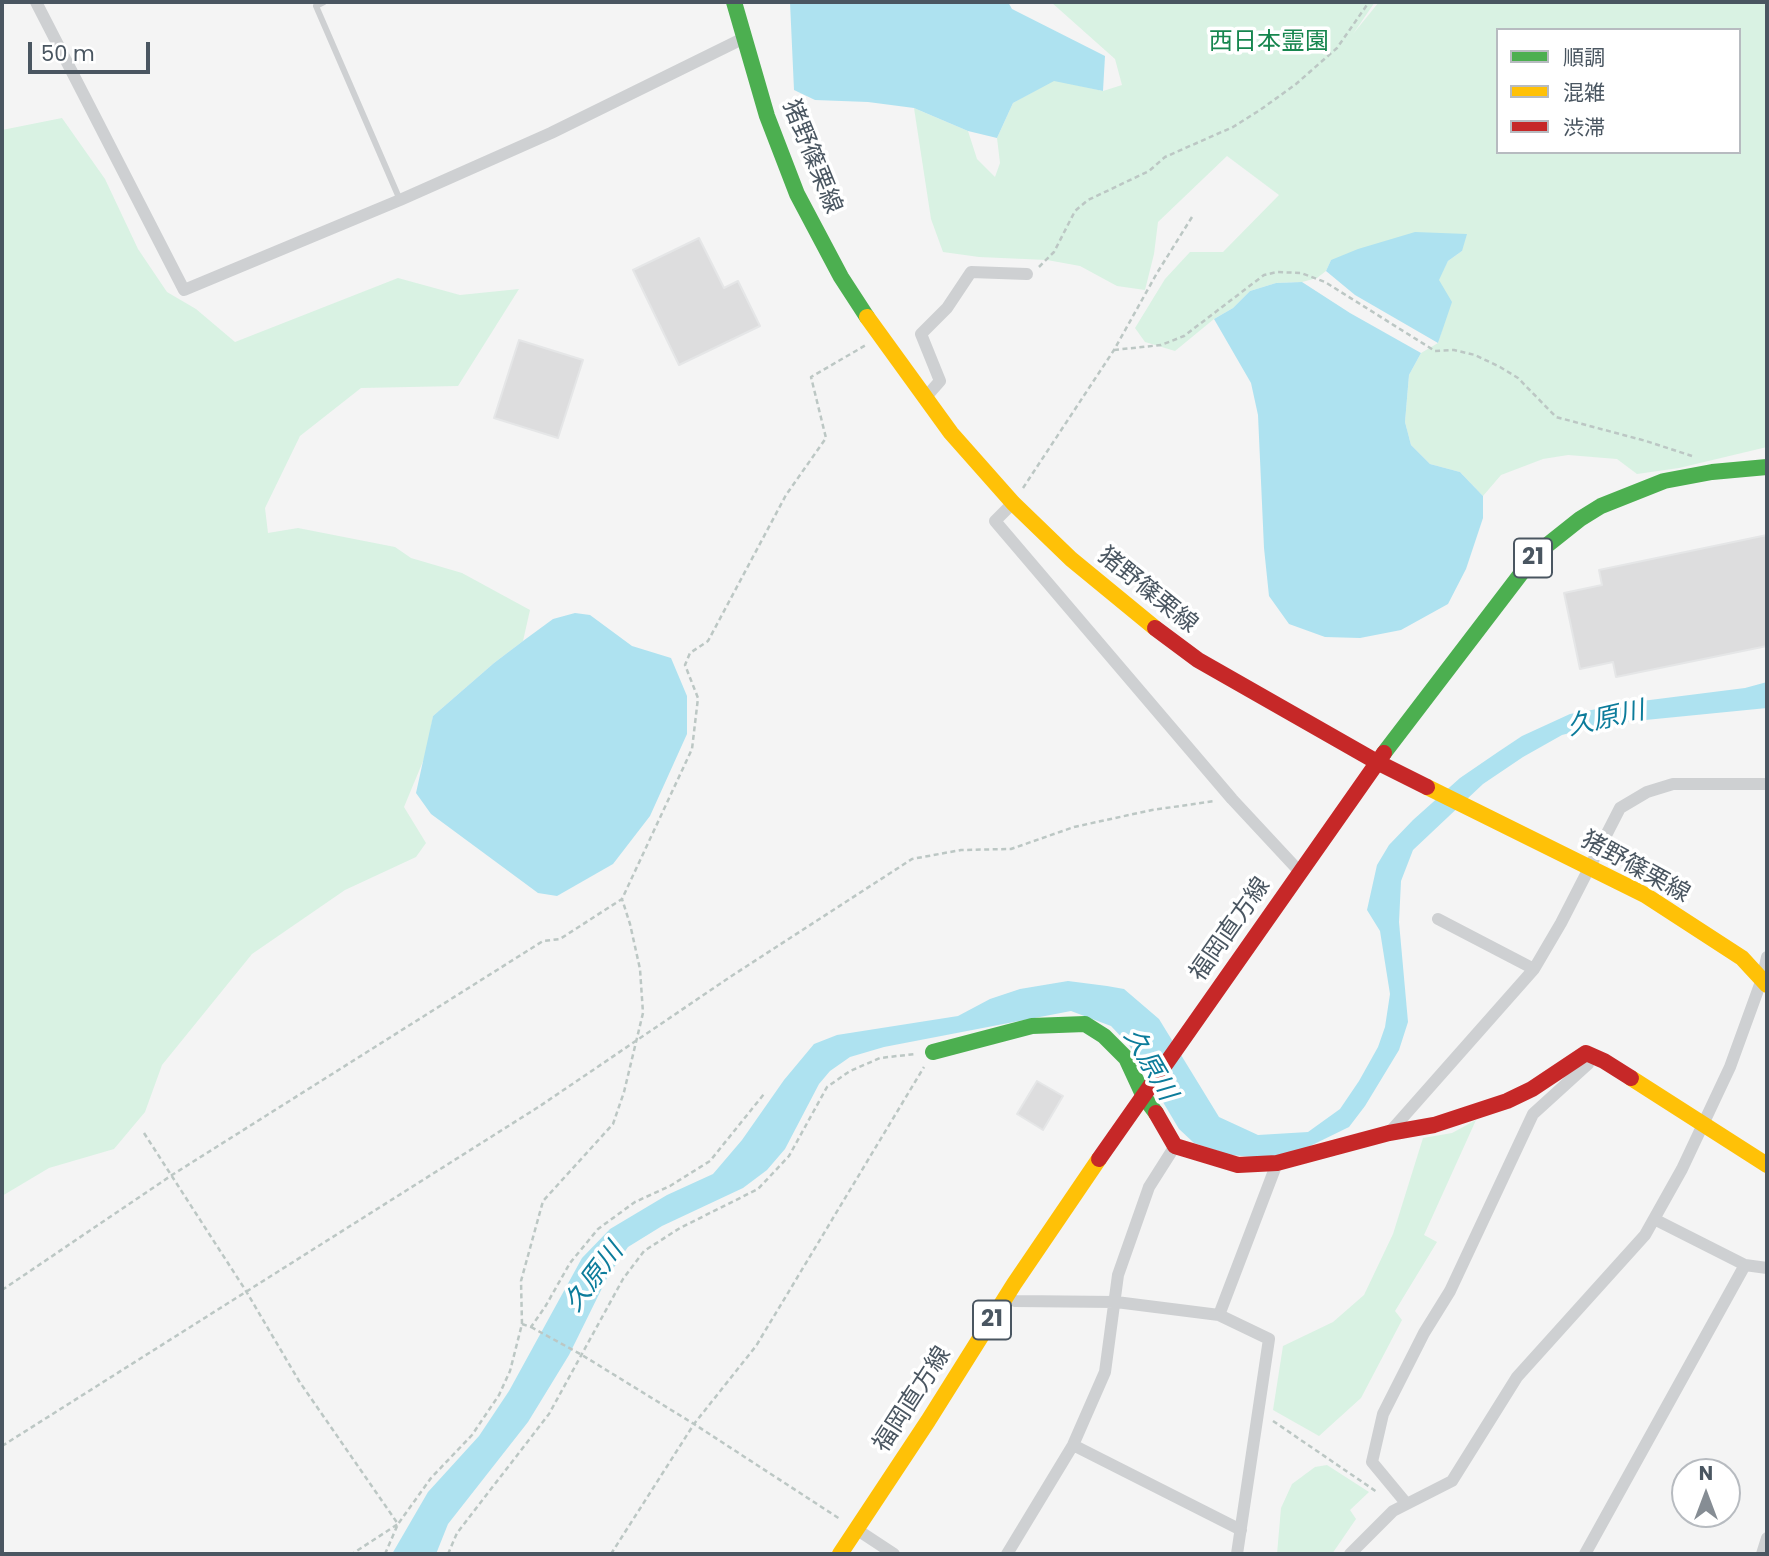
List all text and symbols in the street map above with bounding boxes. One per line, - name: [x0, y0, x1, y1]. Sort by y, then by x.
- scale bar: [32, 28, 154, 72]
- legend: [1496, 28, 1741, 154]
- park label: 西日本霊園: [1209, 29, 1329, 57]
- text: 50 m: [41, 39, 95, 68]
- text: 順調: [1563, 43, 1605, 72]
- text: 混雑: [1563, 78, 1605, 107]
- street label: 猪野篠栗線: [775, 96, 847, 218]
- text: 渋滞: [1563, 113, 1605, 142]
- road number: 21: [1514, 538, 1552, 578]
- street label: 猪野篠栗線: [1091, 542, 1203, 640]
- water label: 久原川: [1564, 696, 1648, 744]
- street label: 猪野篠栗線: [1576, 826, 1694, 910]
- street label: 福岡直方線: [1185, 873, 1277, 987]
- water label: 久原川: [1116, 1023, 1182, 1107]
- water label: 久原川: [559, 1237, 631, 1319]
- road number: 21: [973, 1301, 1011, 1340]
- street label: 福岡直方線: [868, 1342, 958, 1458]
- north arrow: [1671, 1458, 1741, 1528]
- text: N: [1699, 1460, 1713, 1487]

